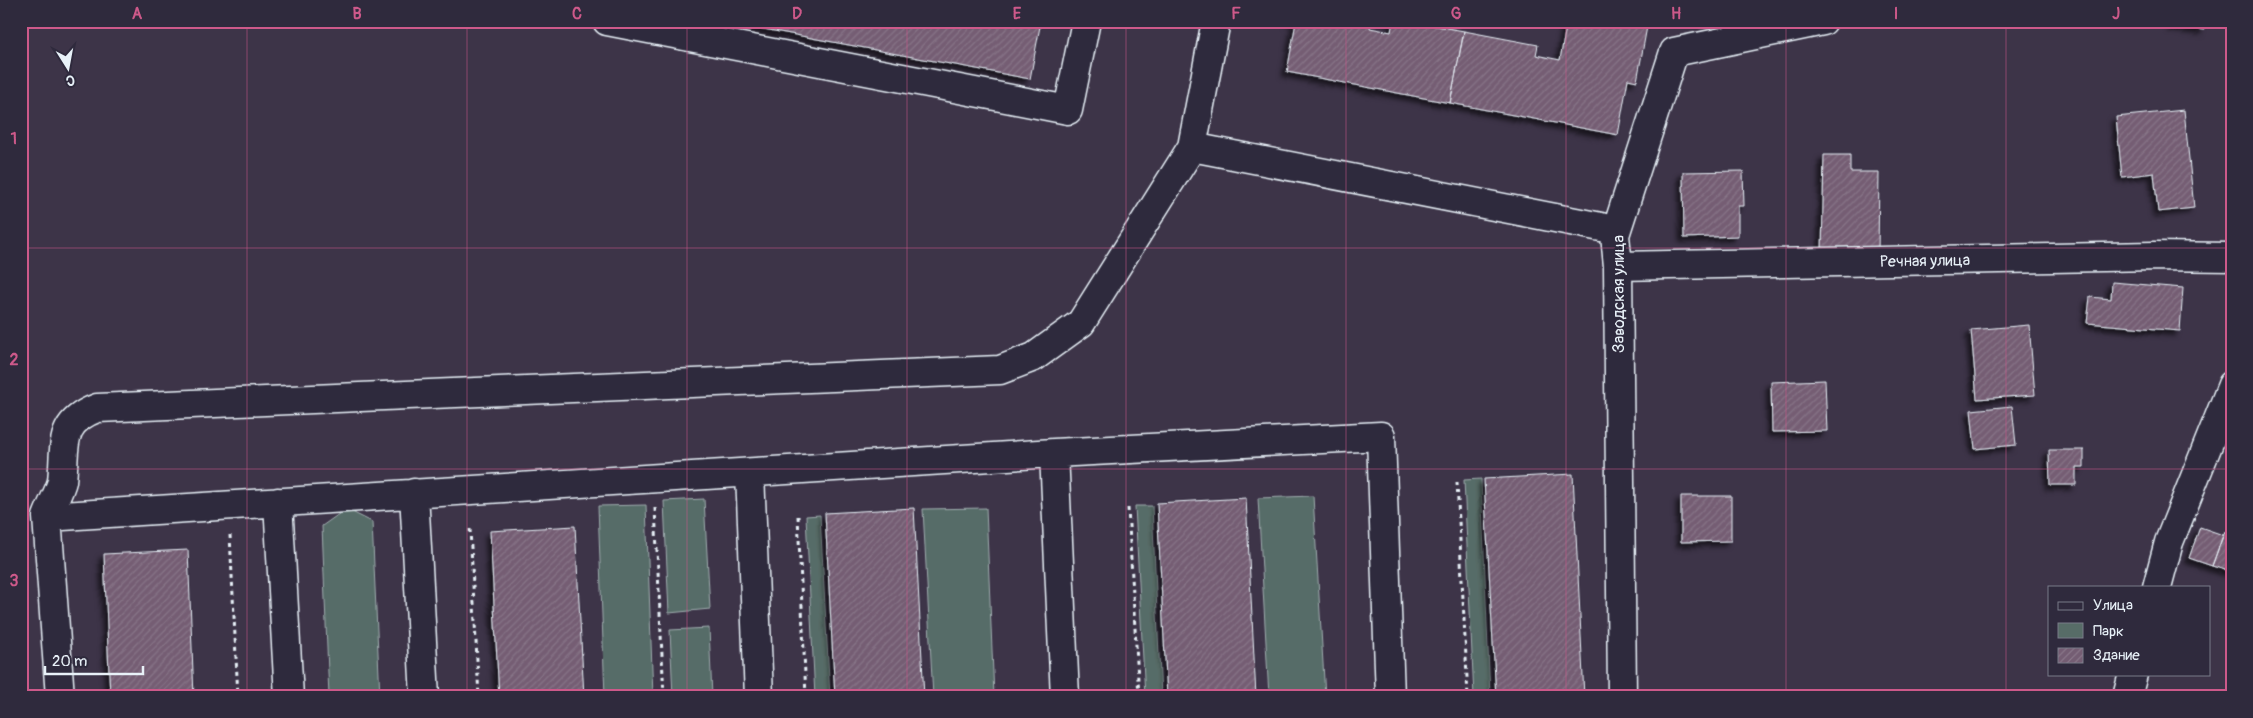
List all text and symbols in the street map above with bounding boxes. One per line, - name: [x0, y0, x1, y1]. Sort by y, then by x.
- text: A: [132, 4, 143, 24]
- text: B: [352, 4, 362, 24]
- text: C: [572, 4, 582, 24]
- text: D: [792, 4, 802, 24]
- text: E: [1013, 4, 1022, 24]
- text: F: [1231, 4, 1241, 24]
- text: G: [1451, 4, 1462, 24]
- text: H: [1671, 4, 1681, 24]
- text: I: [1894, 4, 1898, 24]
- text: J: [2112, 4, 2120, 24]
- north arrow: [42, 42, 92, 92]
- text: С: [64, 71, 76, 90]
- text: 1: [11, 129, 17, 149]
- street label: Заводская улица: [1609, 235, 1629, 353]
- street label: Речная улица: [1880, 250, 1970, 272]
- text: 2: [10, 350, 19, 370]
- text: 3: [10, 571, 19, 591]
- legend: [2048, 586, 2210, 676]
- text: Улица: [2093, 596, 2133, 615]
- text: Парк: [2093, 622, 2124, 641]
- scale bar: [45, 643, 142, 675]
- text: Здание: [2093, 646, 2140, 665]
- text: 20 m: [52, 652, 87, 671]

